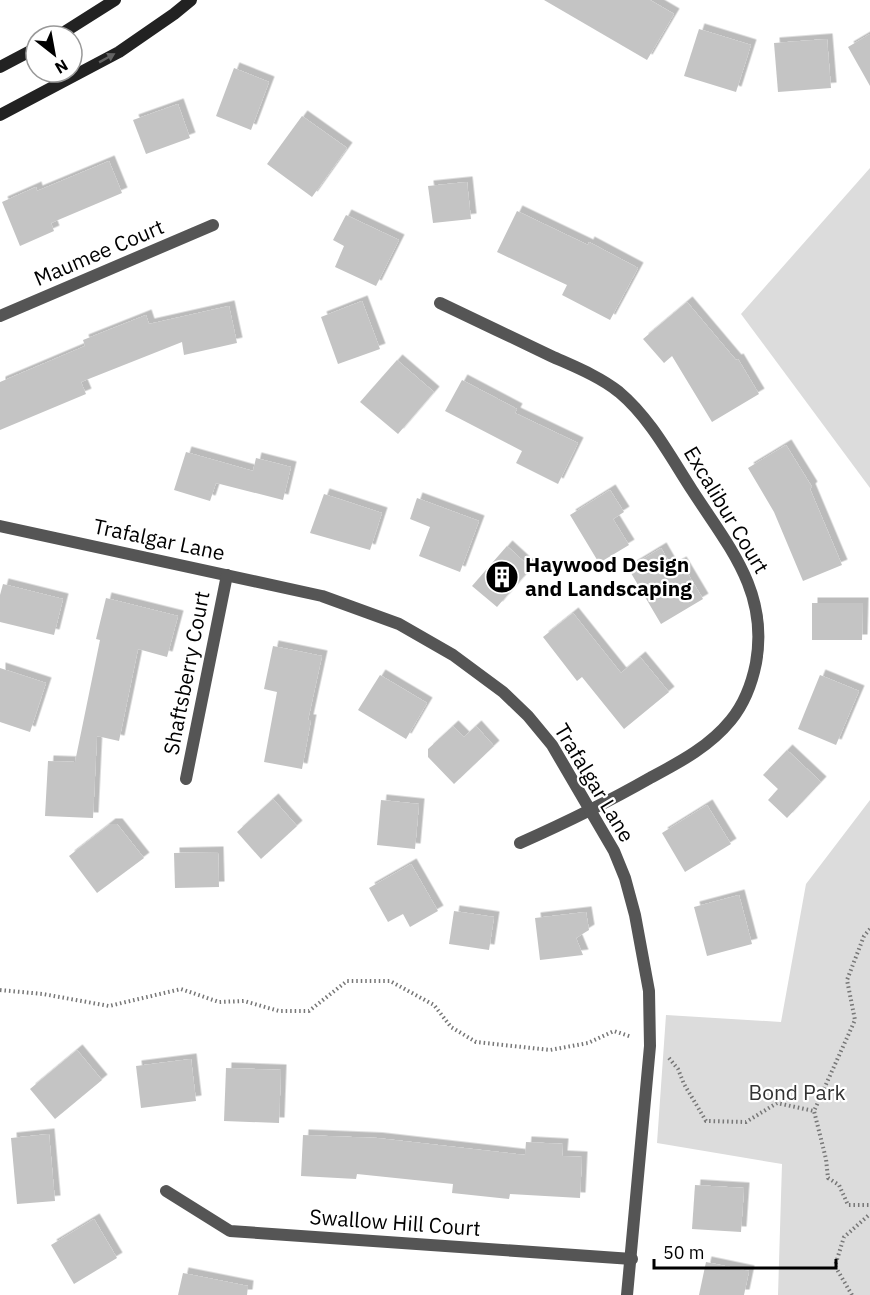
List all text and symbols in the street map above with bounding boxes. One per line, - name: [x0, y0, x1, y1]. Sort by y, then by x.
- north arrow: [24, 24, 84, 84]
- one-way arrow: [99, 53, 116, 63]
- text: N: [52, 55, 72, 78]
- street label: Maumee Court: [29, 212, 168, 292]
- street label: Excalibur Court: [678, 441, 776, 578]
- street label: Trafalgar Lane: [91, 511, 228, 567]
- place label: Haywood Design and Landscaping: [525, 550, 692, 602]
- building icon: Haywood Design and Landscaping: [484, 559, 520, 595]
- street label: Shaftsberry Court: [156, 588, 216, 757]
- street label: Trafalgar Lane: [548, 718, 641, 847]
- park label: Bond Park: [748, 1078, 846, 1106]
- street label: Swallow Hill Court: [308, 1202, 482, 1242]
- scale bar: [654, 1232, 836, 1270]
- text: 50 m: [663, 1241, 705, 1264]

